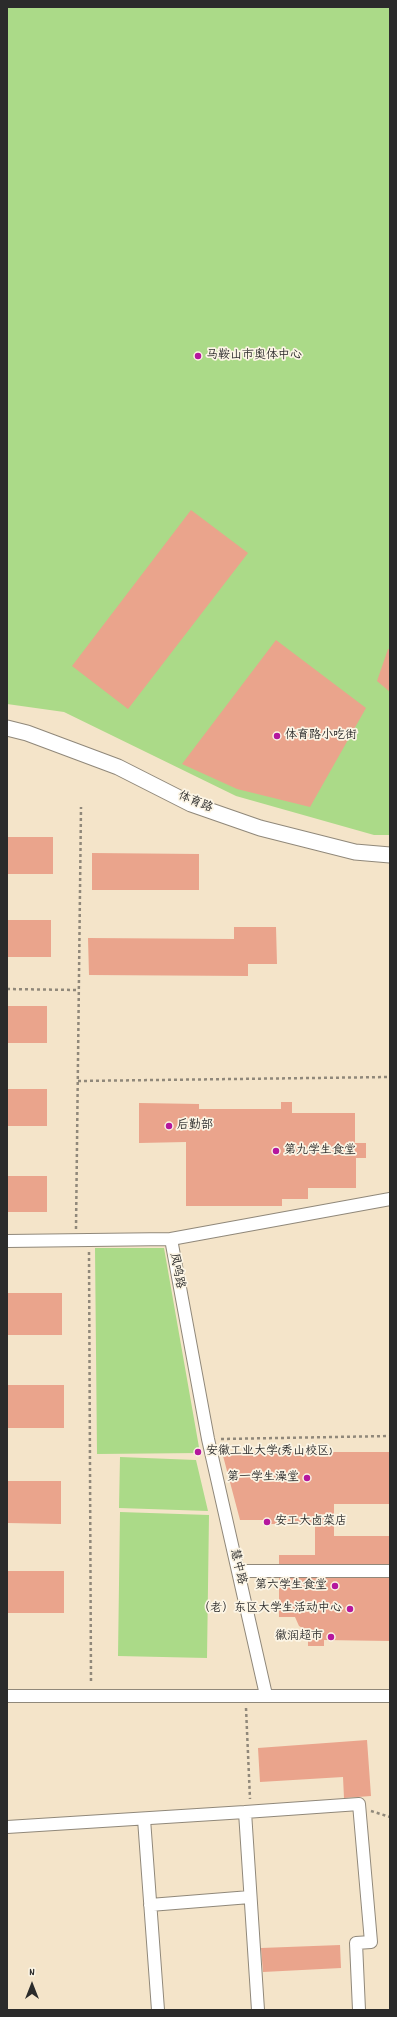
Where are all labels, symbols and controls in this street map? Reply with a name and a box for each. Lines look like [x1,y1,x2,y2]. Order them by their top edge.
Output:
place label: 马鞍山市奥体中心 [206,349,302,363]
marker: 马鞍山市奥体中心 [193,351,203,361]
place label: 体育路小吃街 [285,729,357,743]
marker: 体育路小吃街 [272,731,282,741]
street label: 体育路 [176,789,214,817]
place label: 后勤部 [177,1119,213,1133]
marker: 后勤部 [164,1121,174,1131]
place label: 第九学生食堂 [284,1144,356,1158]
marker: 第九学生食堂 [271,1146,281,1156]
street label: 凤鸣路 [165,1252,187,1290]
place label: 安徽工业大学(秀山校区) [206,1445,332,1459]
marker: 安徽工业大学(秀山校区) [193,1447,203,1457]
place label: 第一学生澡堂 [227,1471,299,1485]
marker: 第一学生澡堂 [302,1473,312,1483]
place label: 安工大卤菜店 [275,1515,347,1529]
marker: 安工大卤菜店 [262,1517,272,1527]
street label: 慧中路 [226,1548,248,1586]
place label: 第六学生食堂 [255,1579,327,1593]
marker: 第六学生食堂 [330,1581,340,1591]
place label: （老）东区大学生活动中心 [198,1602,342,1616]
marker: （老）东区大学生活动中心 [345,1604,355,1614]
place label: 徽润超市 [275,1630,323,1644]
marker: 徽润超市 [326,1632,336,1642]
north arrow [12,1965,52,2005]
text: N [29,1965,35,1981]

